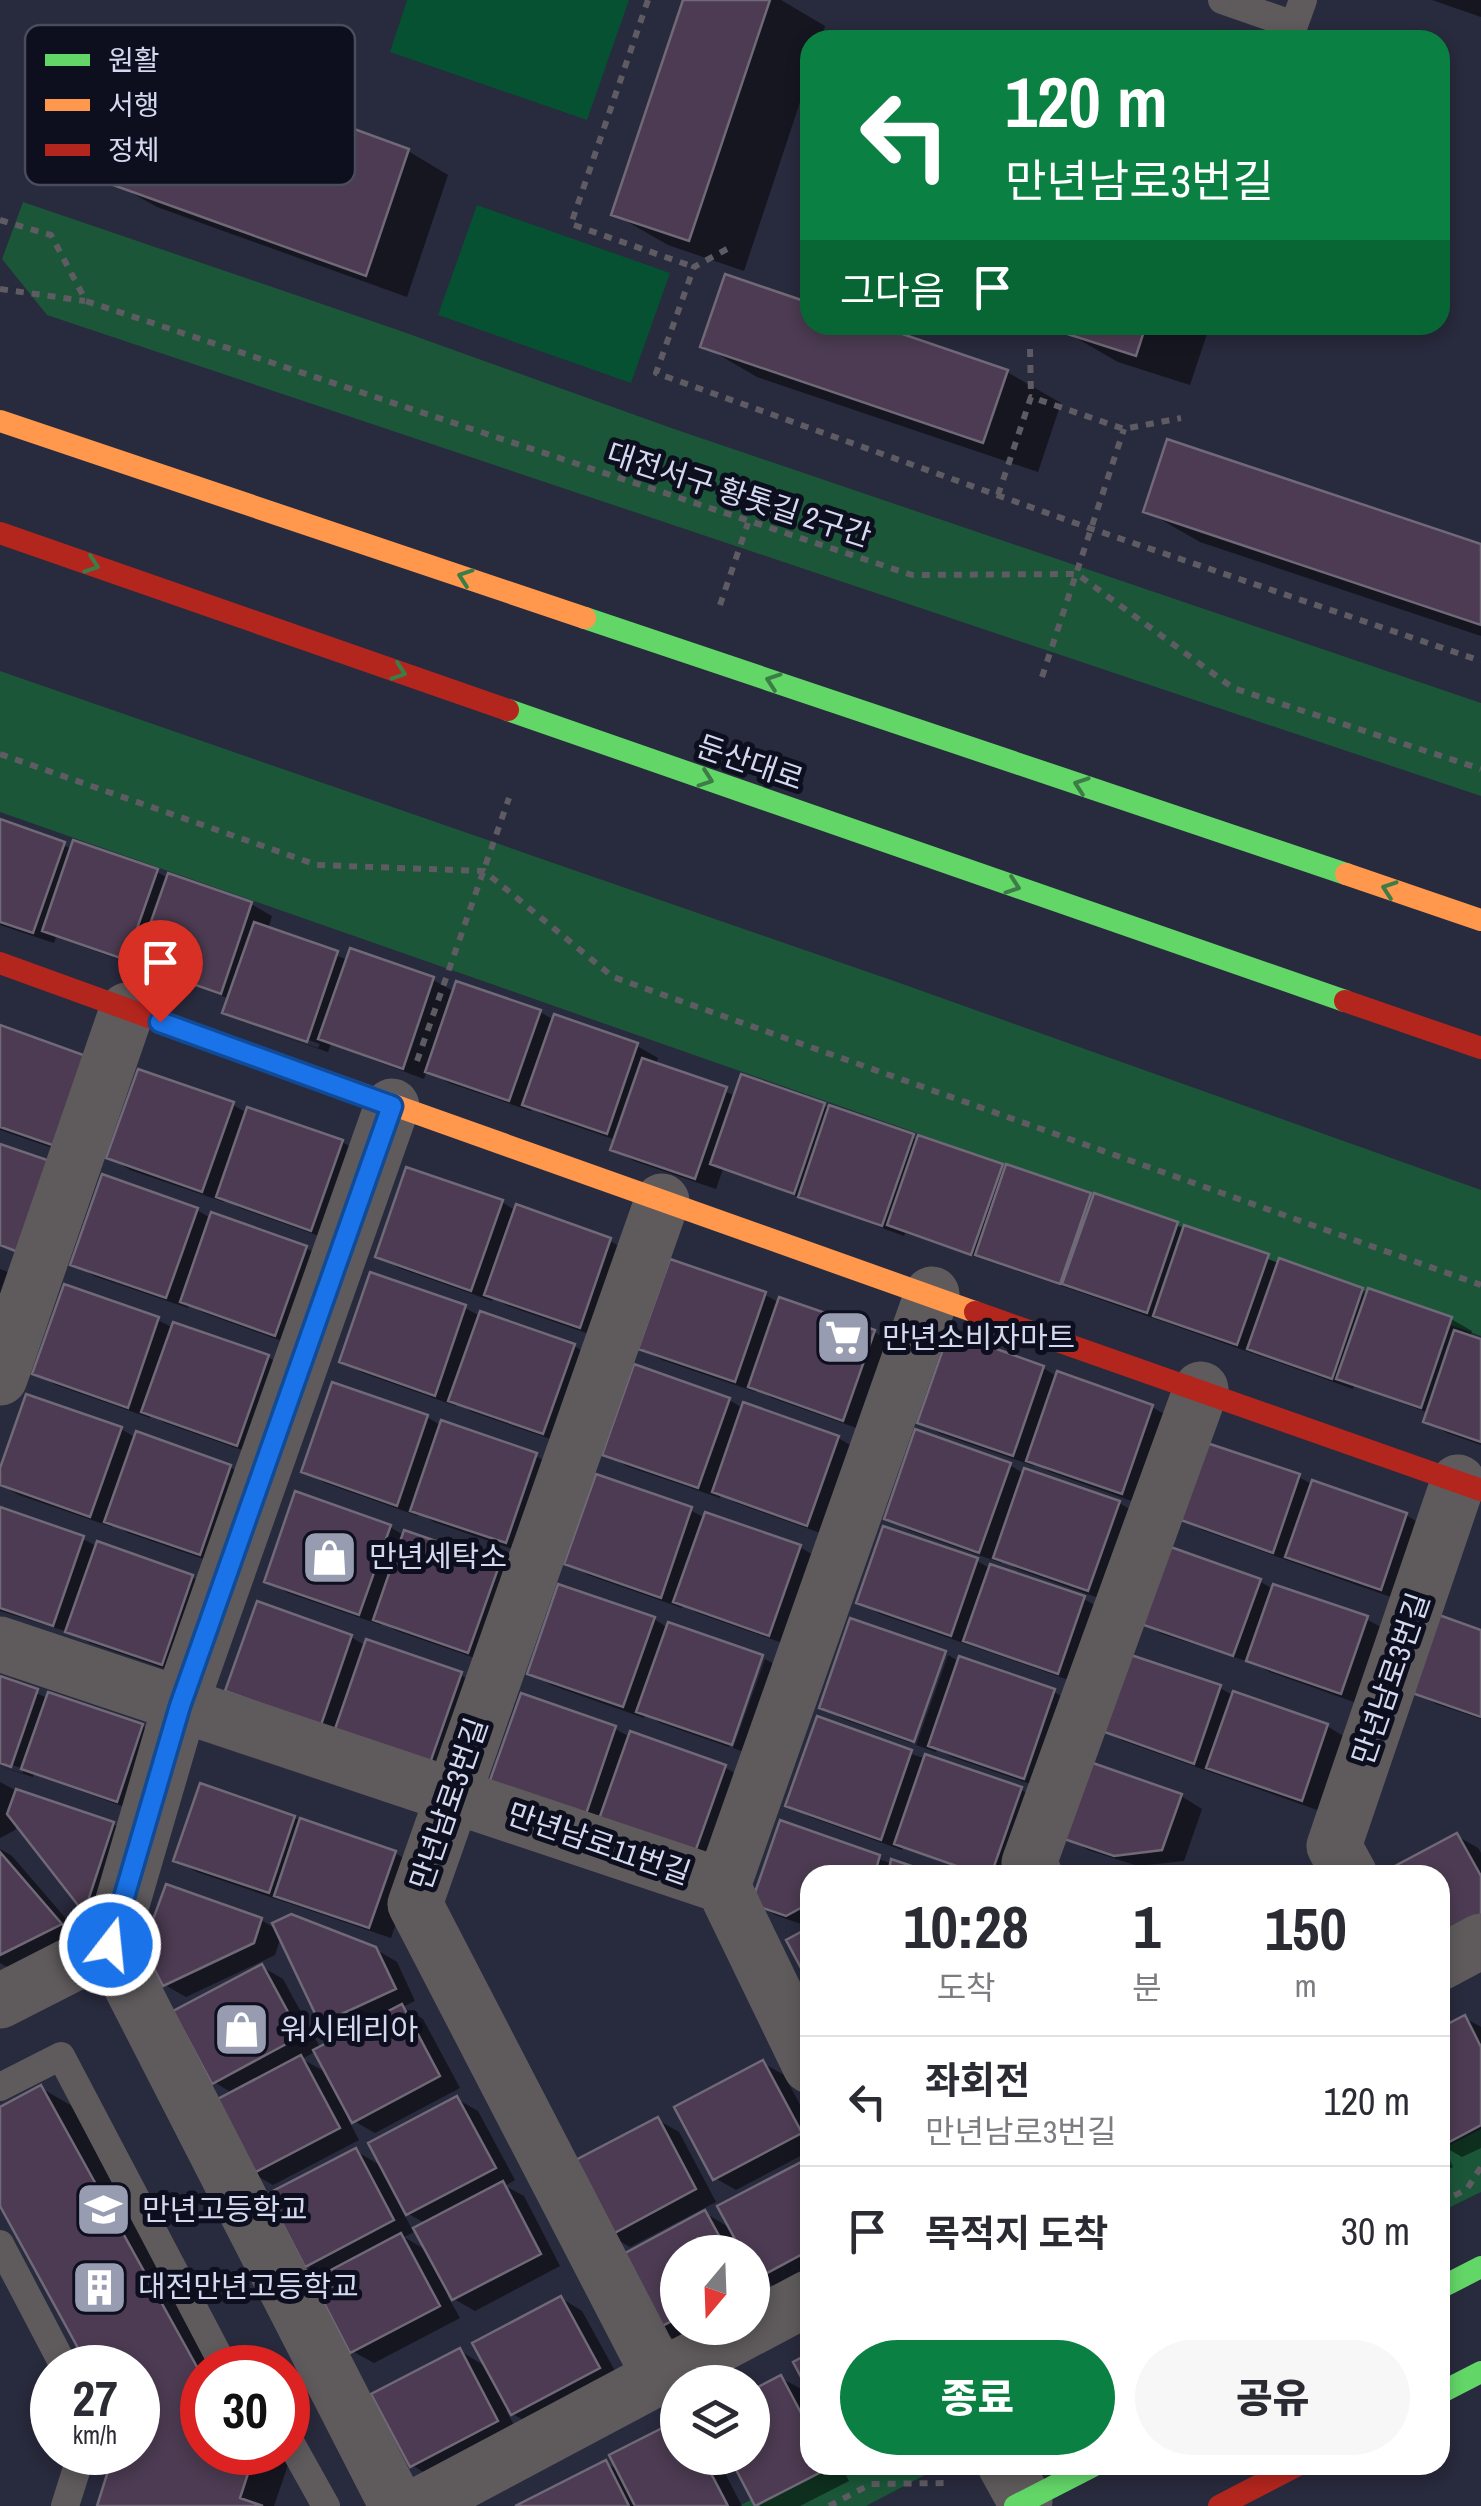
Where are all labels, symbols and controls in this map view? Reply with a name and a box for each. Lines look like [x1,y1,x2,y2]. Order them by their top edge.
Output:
legend [25,25,355,185]
text: 원활 [108,41,160,79]
text: 120 m [1005,55,1168,149]
icon: left [840,70,970,200]
text: 서행 [108,86,160,124]
text: 정체 [108,131,160,169]
text: 만년남로3번길 [1005,150,1274,211]
icon: arrive [965,260,1020,315]
text: 그다음 [840,265,945,316]
street label: 대전서구 황톳길 2구간 [602,432,877,556]
one-way arrow [83,553,100,574]
one-way arrow [457,568,474,589]
one-way arrow [389,661,406,681]
one-way arrow [765,672,782,692]
street label: 둔산대로 [692,725,809,799]
one-way arrow [696,768,713,788]
one-way arrow [1073,776,1090,796]
one-way arrow [1003,874,1020,894]
one-way arrow [1381,880,1398,901]
pin [118,920,203,1023]
icon: arrive [133,935,188,990]
supermarket icon: 만년소비자마트 [813,1308,873,1368]
place label: 만년소비자마트 [882,1317,1075,1357]
shop icon: 만년세탁소 [300,1527,360,1587]
place label: 만년세탁소 [369,1536,507,1576]
street label: 만년남로3번길 [1342,1587,1438,1770]
street label: 만년남로3번길 [400,1712,496,1895]
street label: 만년남로11번길 [502,1793,696,1893]
text: 10:28 [903,1886,1029,1967]
text: 1 [1133,1886,1161,1967]
text: 150 [1265,1888,1347,1969]
position arrow [58,1893,162,1997]
text: m [1295,1964,1317,2007]
text: 도착 [937,1966,996,2009]
text: 분 [1132,1966,1162,2009]
shop icon: 워시테리아 [211,2000,271,2060]
place label: 워시테리아 [280,2009,418,2049]
text: 좌회전 [925,2055,1030,2106]
icon: left [840,2074,895,2129]
text: 120 m [1323,2076,1410,2127]
text: 만년남로3번길 [925,2110,1116,2153]
school or university icon: 만년고등학교 [73,2180,133,2240]
place label: 만년고등학교 [142,2189,308,2229]
icon: arrive [840,2204,895,2259]
text: 30 m [1341,2206,1410,2257]
text: 목적지 도착 [925,2208,1108,2259]
north arrow [660,2235,770,2345]
map controls [660,2235,770,2475]
building icon: 대전만년고등학교 [69,2257,129,2317]
place label: 대전만년고등학교 [138,2266,359,2306]
button: 종료 [840,2340,1115,2455]
button: 공유 [1135,2340,1410,2455]
speed limit sign: 30 [180,2345,310,2475]
text: 27 [72,2364,118,2432]
button: layers [660,2365,770,2475]
text: km/h [73,2418,117,2452]

